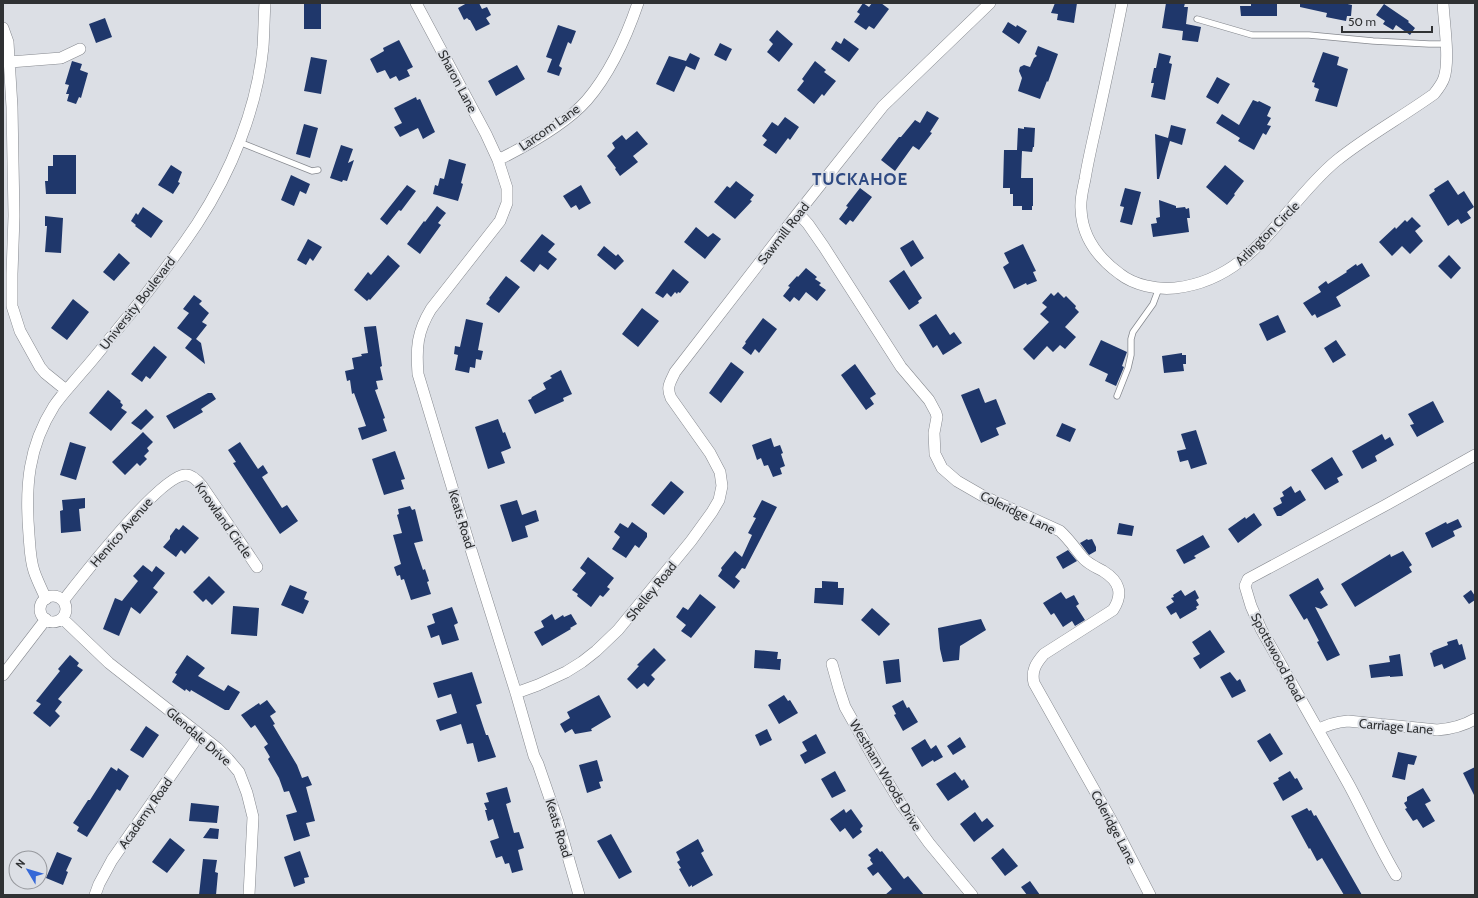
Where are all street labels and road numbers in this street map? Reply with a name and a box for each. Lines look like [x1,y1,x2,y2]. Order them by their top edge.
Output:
street label: Sharon Lane [435,47,481,115]
street label: Larcom Lane [515,100,583,154]
street label: Arlington Circle [1232,197,1303,268]
street label: Sawmill Road [754,199,812,267]
street label: University Boulevard [96,253,178,353]
street label: Knowland Circle [192,479,256,561]
street label: Coleridge Lane [978,487,1058,537]
street label: Keats Road [445,488,479,550]
street label: Henrico Avenue [86,494,156,570]
street label: Shelley Road [622,558,680,624]
street label: Spottswood Road [1248,610,1308,704]
street label: Glendale Drive [163,703,235,769]
street label: Carriage Lane [1358,715,1434,737]
street label: Westham Woods Drive [847,717,926,834]
street label: Academy Road [115,774,175,852]
street label: Coleridge Lane [1088,787,1140,867]
street label: Keats Road [542,797,576,859]

